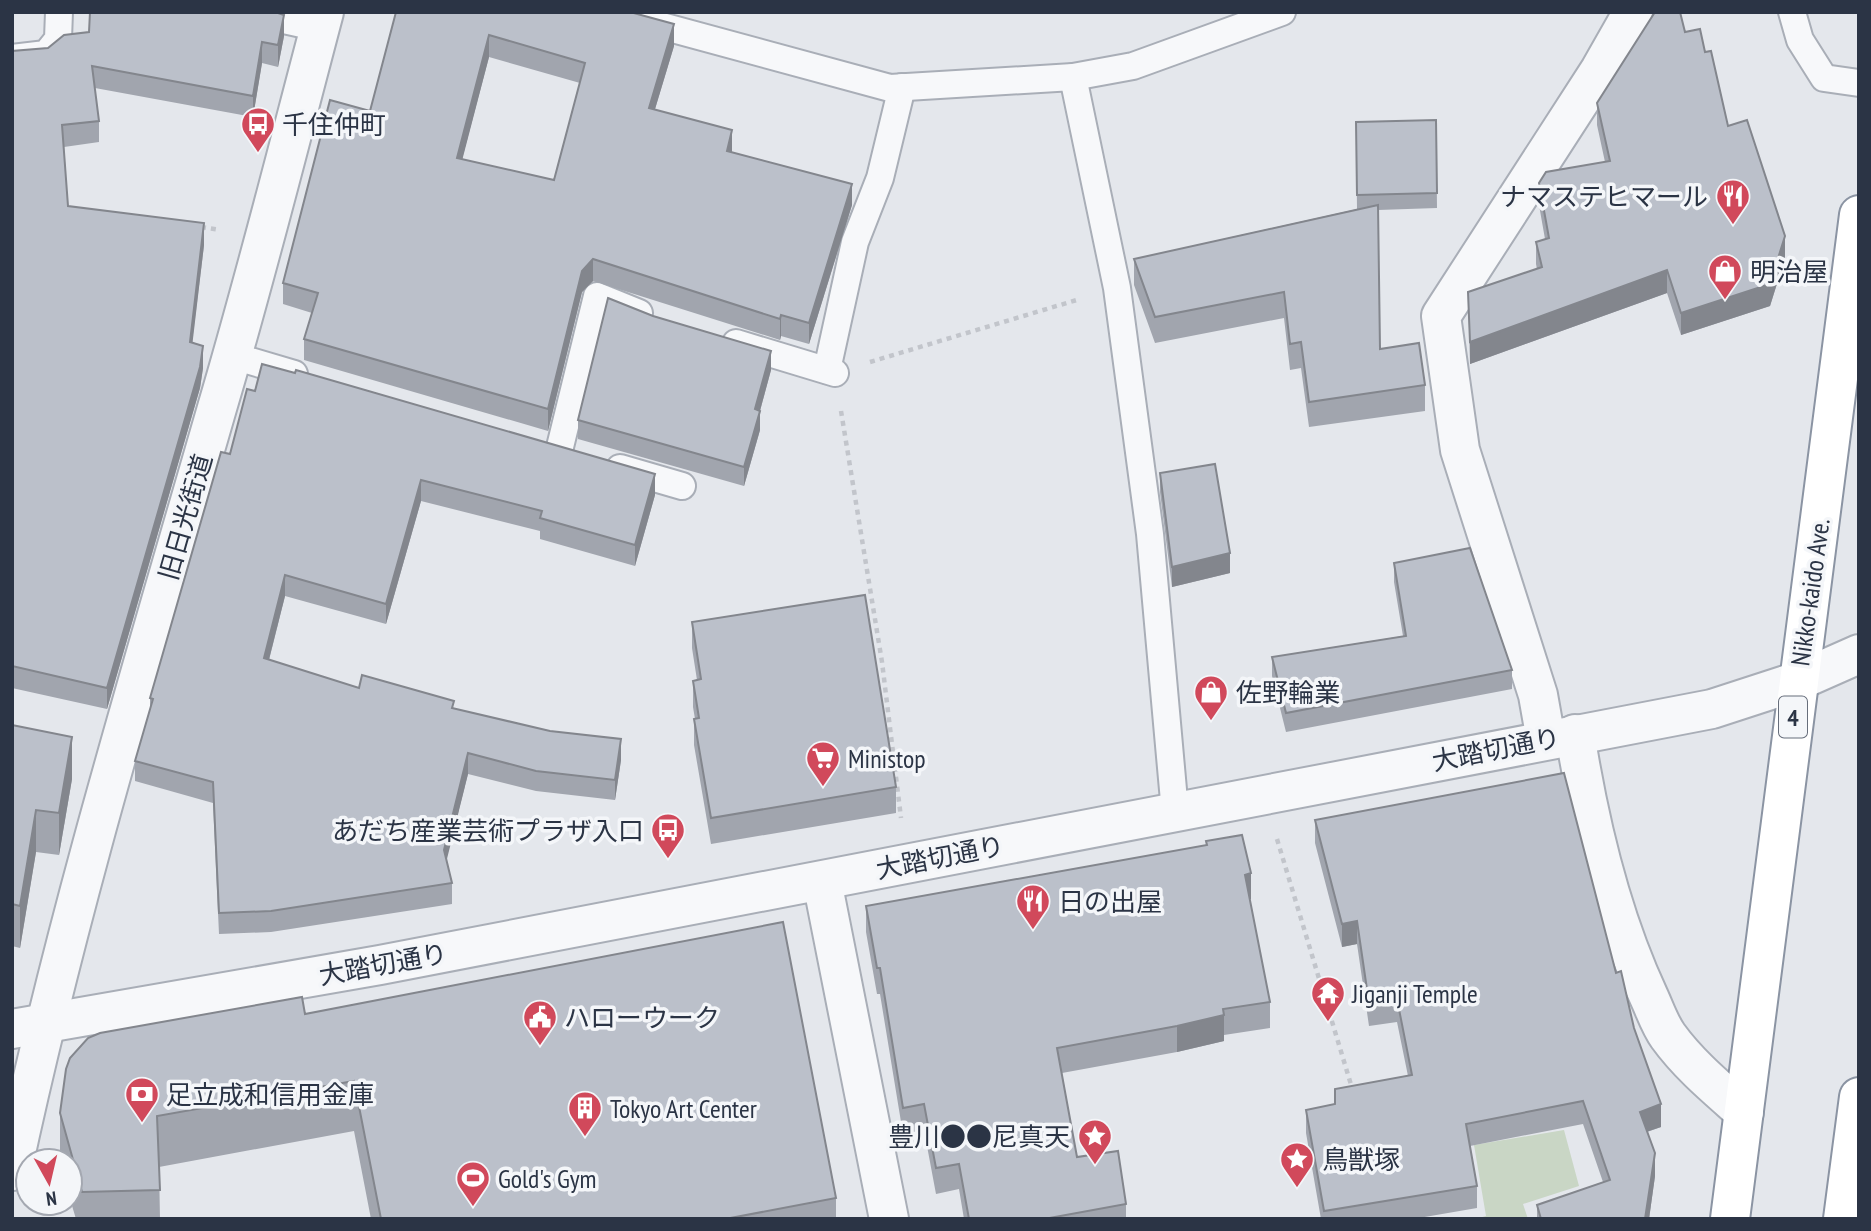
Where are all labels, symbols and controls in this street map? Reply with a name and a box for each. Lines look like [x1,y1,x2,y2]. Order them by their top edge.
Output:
bus stop icon: 千住仲町 [239,105,277,154]
place label: 千住仲町 [282,108,386,141]
restaurant icon: ナマステヒマール [1714,177,1752,226]
place label: ナマステヒマール [1500,180,1708,213]
shop icon: 明治屋 [1706,252,1744,301]
place label: 明治屋 [1750,255,1828,288]
street label: 旧日光街道 [151,450,219,584]
street label: Nikko-kaido Ave. [1783,516,1837,668]
shop icon: 佐野輪業 [1192,673,1230,722]
place label: 佐野輪業 [1236,676,1340,709]
road number: 4 [1779,696,1807,738]
street label: 大踏切通り [1429,720,1563,778]
supermarket icon: Ministop [804,739,842,788]
place label: Ministop [848,742,926,775]
bus stop icon: あだち産業芸術プラザ入口 [649,811,687,860]
place label: あだち産業芸術プラザ入口 [332,814,644,847]
street label: 大踏切通り [873,828,1007,886]
restaurant icon: 日の出屋 [1014,882,1052,931]
place label: 日の出屋 [1058,885,1162,918]
street label: 大踏切通り [316,936,450,992]
temple icon: Jiganji Temple [1309,974,1347,1023]
place label: Jiganji Temple [1351,977,1478,1010]
public building icon: ハローウーク [521,998,559,1047]
place label: ハローウーク [564,1001,720,1034]
bank icon: 足立成和信用金庫 [123,1075,161,1124]
place label: 足立成和信用金庫 [166,1078,374,1111]
building icon: Tokyo Art Center [566,1089,604,1138]
place label: Tokyo Art Center [610,1092,757,1125]
place icon: 豊川●●尼真天 [1076,1117,1114,1166]
place label: 豊川●●尼真天 [888,1120,1070,1153]
place icon: 鳥獣塚 [1278,1140,1316,1189]
place label: 鳥獣塚 [1322,1143,1400,1176]
north arrow [14,1147,84,1217]
sports icon: Gold's Gym [454,1159,492,1208]
place label: Gold's Gym [498,1162,597,1195]
text: N [45,1186,58,1211]

